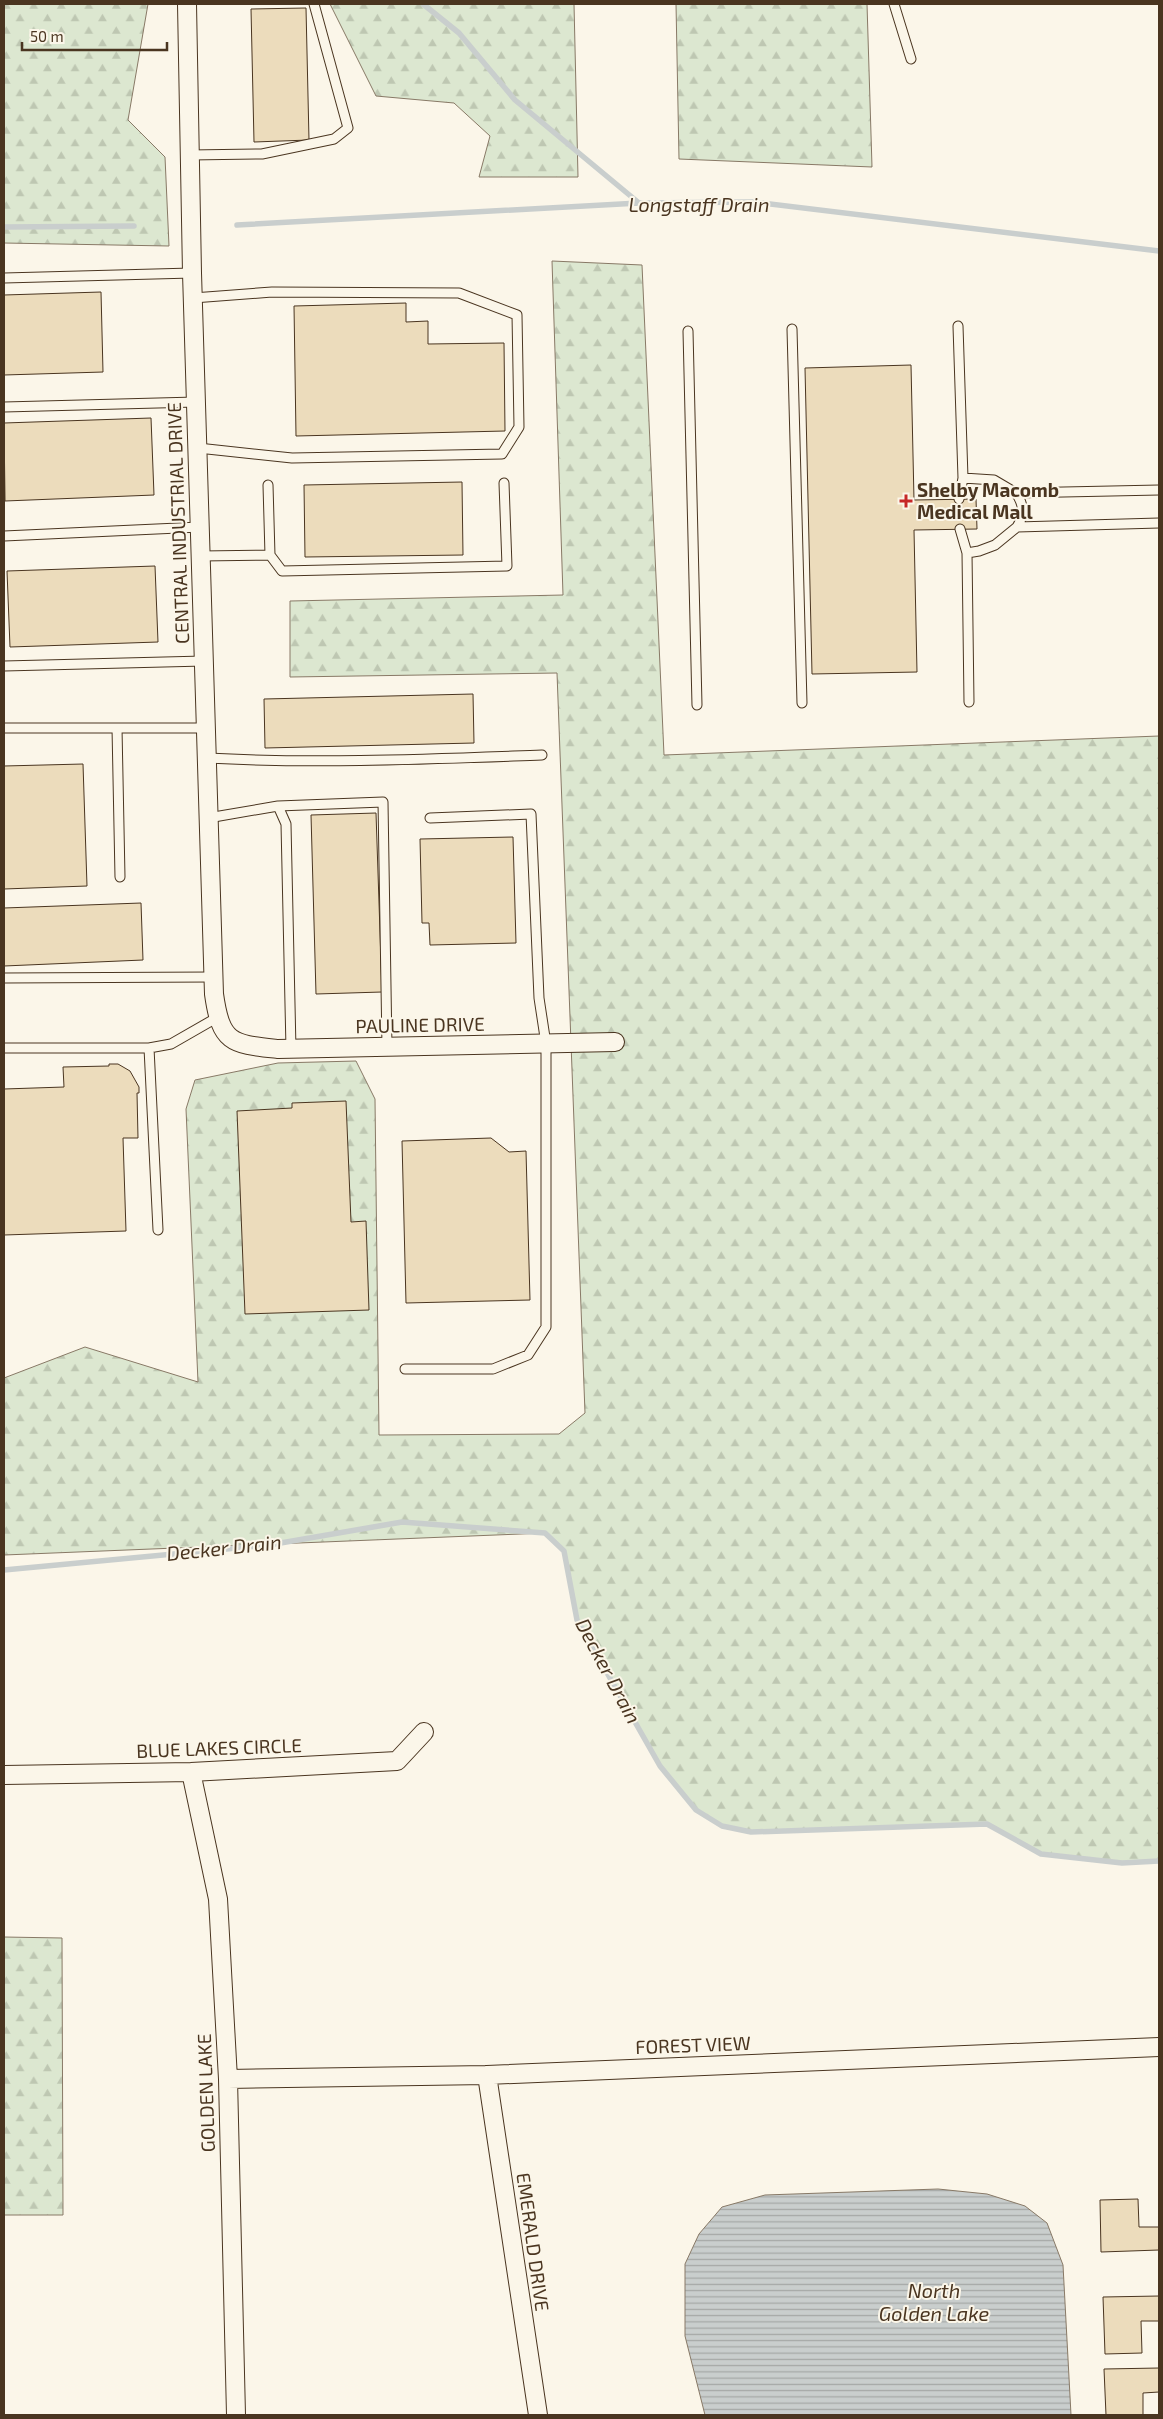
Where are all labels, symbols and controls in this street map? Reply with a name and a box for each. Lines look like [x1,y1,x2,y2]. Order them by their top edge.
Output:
scale bar [22,20,168,52]
text: 50 m [30,27,64,45]
water label: Longstaff Drain [628,192,770,216]
street label: CENTRAL INDUSTRIAL DRIVE [162,402,193,644]
place label: Shelby Macomb Medical Mall [917,478,1059,523]
marker: Shelby Macomb Medical Mall [899,494,913,508]
street label: PAULINE DRIVE [355,1012,485,1037]
water label: Decker Drain [165,1529,283,1565]
water label: Decker Drain [571,1614,647,1727]
street label: BLUE LAKES CIRCLE [136,1733,302,1762]
street label: FOREST VIEW [635,2031,751,2058]
street label: GOLDEN LAKE [192,2033,219,2153]
street label: EMERALD DRIVE [512,2171,555,2313]
water label: North Golden Lake [879,2278,989,2325]

